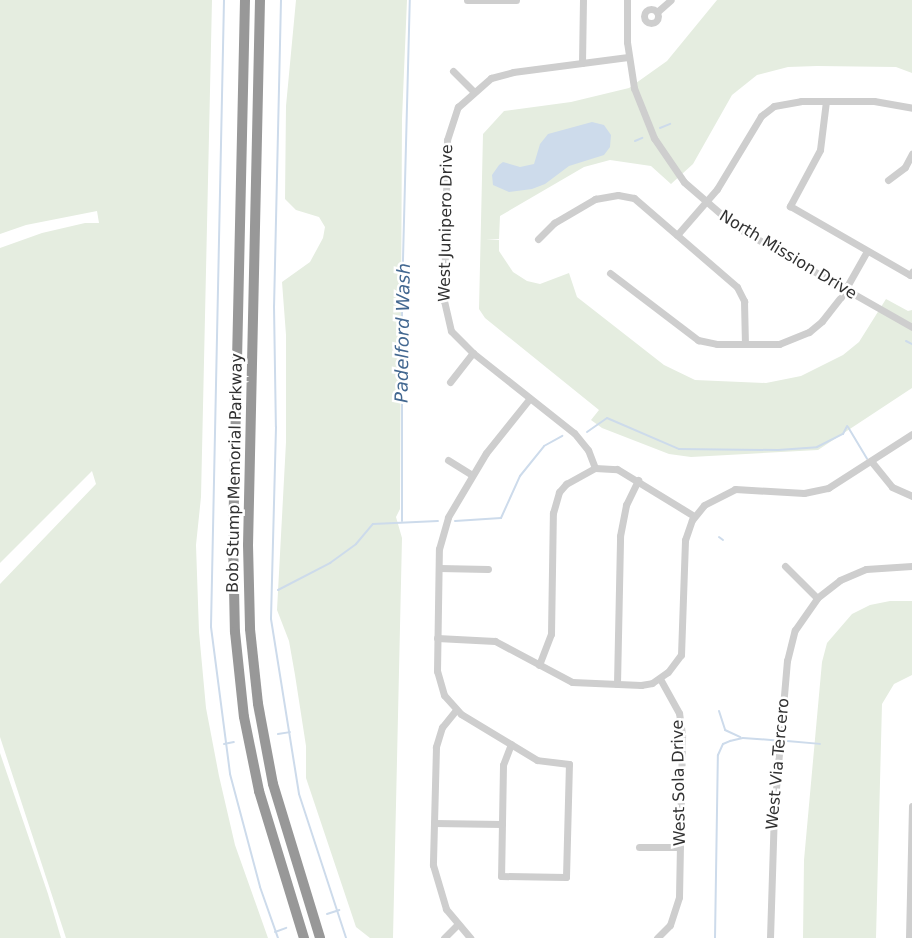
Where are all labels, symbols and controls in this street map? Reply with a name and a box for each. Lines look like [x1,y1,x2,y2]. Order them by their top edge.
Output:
street label: West Junipero Drive [435,144,457,302]
street label: North Mission Drive [716,206,860,304]
water label: Padelford Wash [391,263,415,403]
street label: Bob Stump Memorial Parkway [223,353,247,593]
street label: West Via Tercero [763,697,793,831]
street label: West Sola Drive [668,720,690,846]

